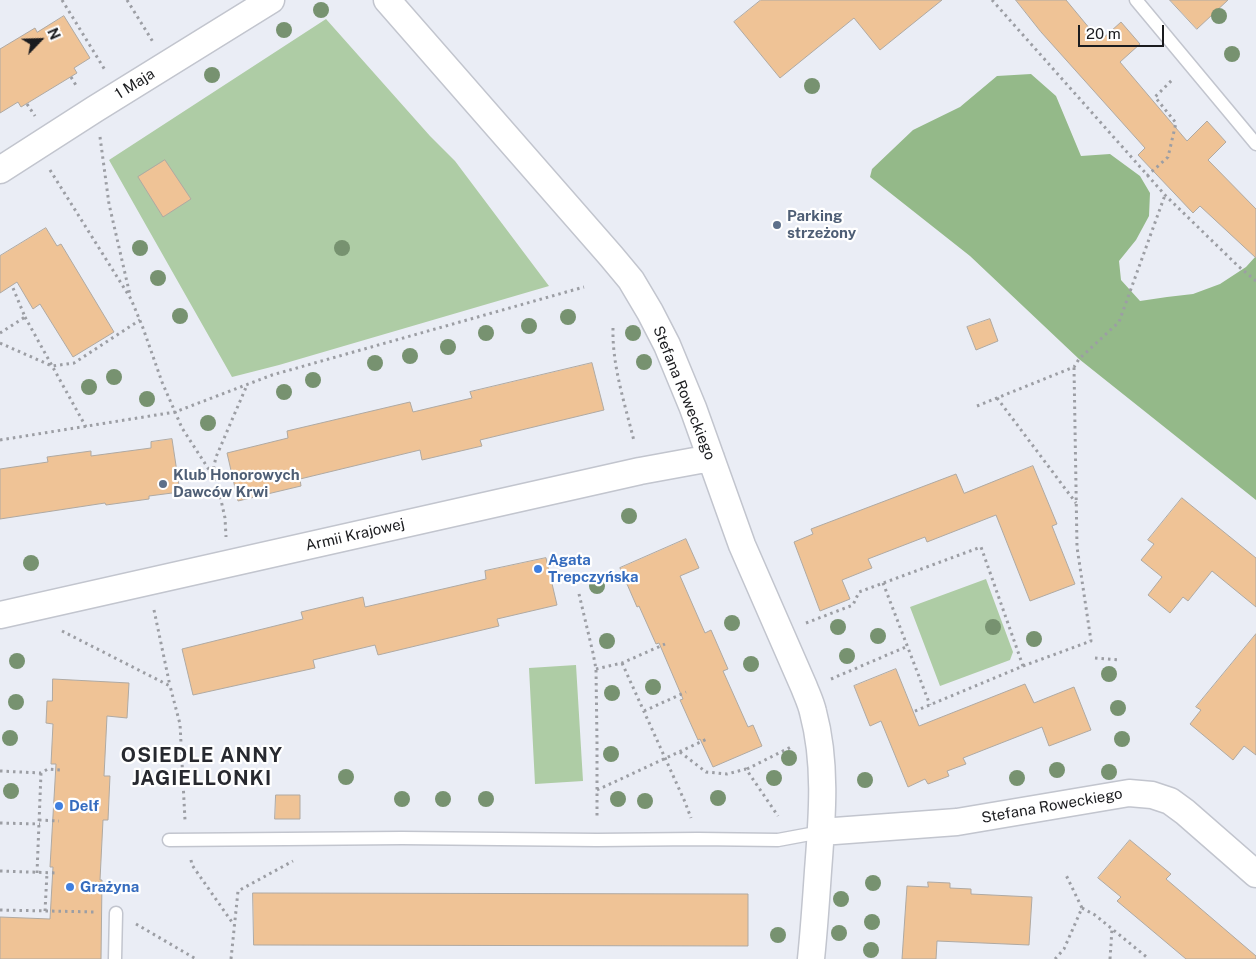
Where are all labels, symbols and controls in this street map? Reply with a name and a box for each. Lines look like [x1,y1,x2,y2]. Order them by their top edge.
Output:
north arrow [15,15,65,65]
scale bar [1081,15,1167,47]
text: 20 m [1086,25,1121,42]
text: N [44,26,63,42]
street label: 1 Maja [112,65,158,103]
place label: Parking strzeżony [787,207,856,242]
marker: Parking strzeżony [771,219,783,231]
street label: Stefana Roweckiego [649,323,719,463]
place label: Klub Honorowych Dawców Krwi [173,466,300,501]
marker: Klub Honorowych Dawców Krwi [157,478,169,490]
street label: Armii Krajowej [304,515,406,555]
place label: Agata Trepczyńska [548,551,639,586]
marker: Agata Trepczyńska [532,563,544,575]
district label: OSIEDLE ANNY JAGIELLONKI [119,744,285,791]
street label: Stefana Roweckiego [980,785,1124,827]
place label: Delf [69,797,99,815]
marker: Delf [53,800,65,812]
place label: Grażyna [80,878,139,896]
marker: Grażyna [64,881,76,893]

